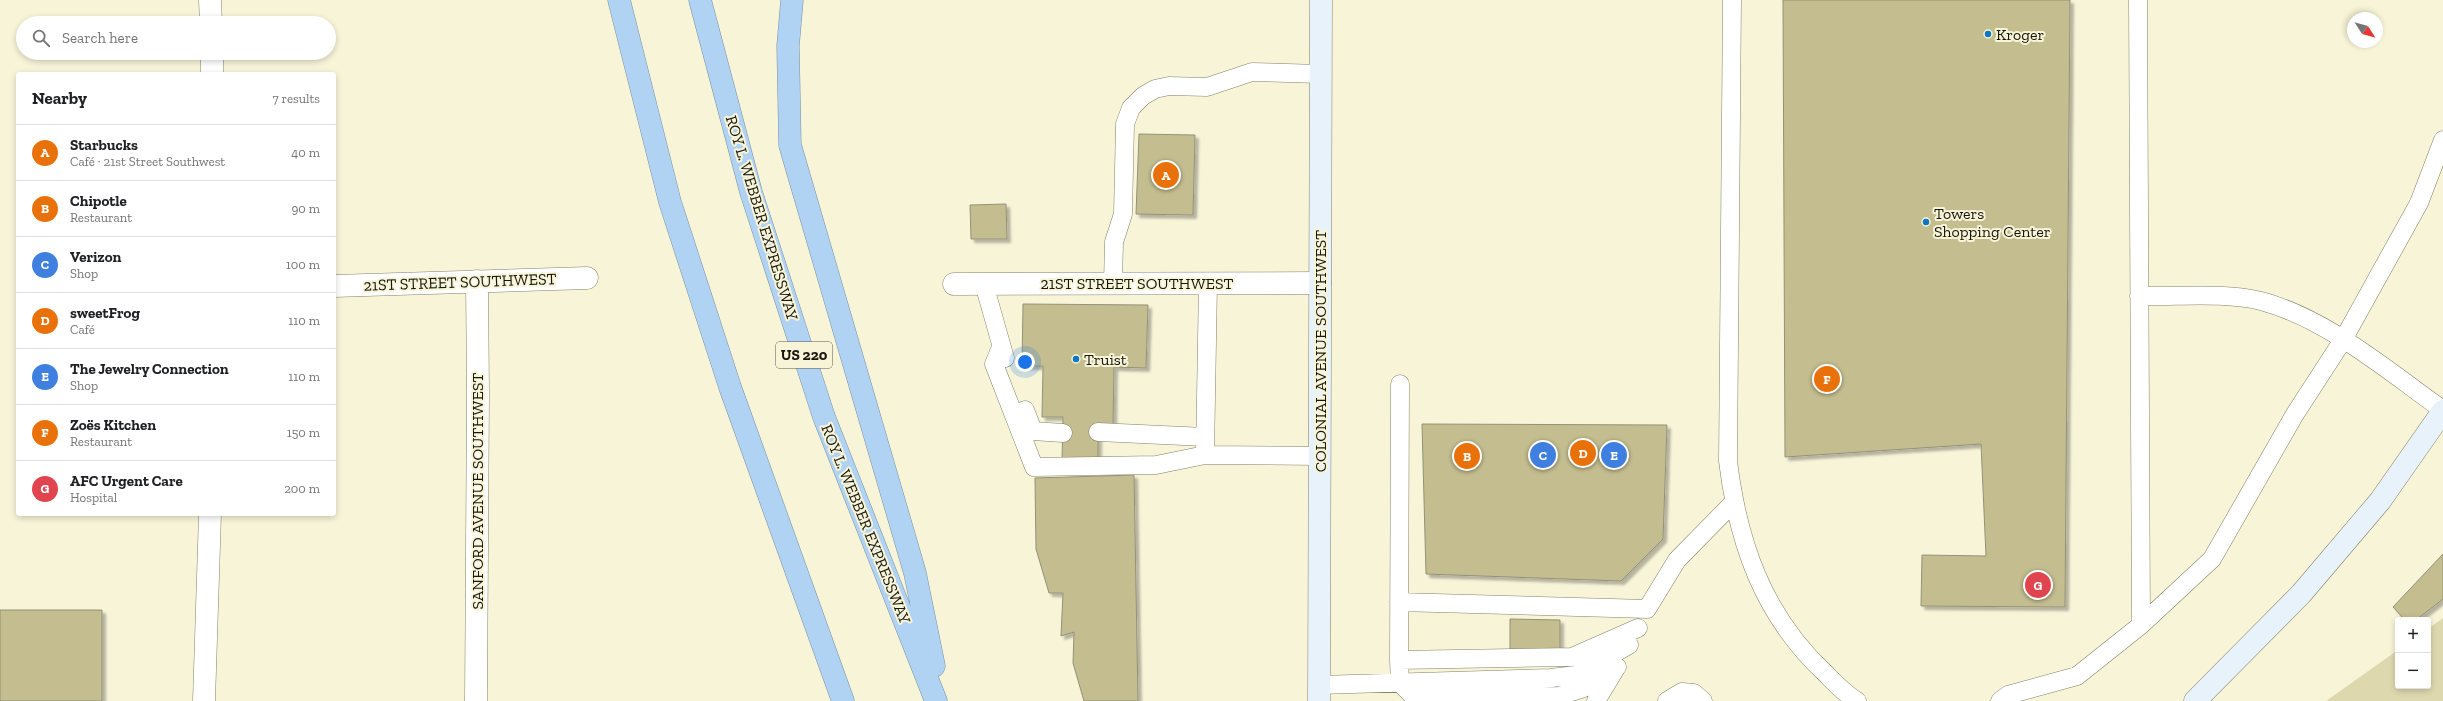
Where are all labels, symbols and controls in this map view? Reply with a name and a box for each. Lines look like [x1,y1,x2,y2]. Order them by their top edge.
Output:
north arrow [2347,12,2383,48]
search box [16,16,336,60]
place label: Kroger [1996,25,2044,44]
icon: search [30,27,52,49]
text: Search here [62,29,138,47]
marker: Kroger [1983,29,1993,39]
text: Nearby [32,88,87,108]
text: 7 results [272,91,320,106]
street label: ROY L. WEBBER EXPRESSWAY [722,113,802,323]
text: Starbucks [70,136,138,154]
text: A [41,145,49,160]
text: 40 m [291,145,320,160]
text: Café · 21st Street Southwest [70,154,225,169]
pin: A [1153,160,1179,190]
text: Chipotle [70,192,127,210]
text: B [41,201,49,216]
text: 90 m [291,201,320,216]
place label: Towers Shopping Center [1934,204,2051,241]
text: Restaurant [70,210,132,225]
marker: Towers Shopping Center [1921,217,1931,227]
street label: COLONIAL AVENUE SOUTHWEST [1311,230,1330,472]
text: Verizon [70,248,121,266]
text: C [41,257,49,272]
text: 100 m [286,257,320,272]
text: Shop [70,266,98,281]
street label: 21ST STREET SOUTHWEST [363,269,557,295]
street label: 21ST STREET SOUTHWEST [1041,274,1234,293]
text: sweetFrog [70,304,140,322]
text: D [40,313,50,328]
text: 110 m [288,313,320,328]
text: Café [70,322,95,337]
road number: US 220 [776,342,832,368]
place label: Truist [1084,350,1127,369]
your location [1015,352,1035,372]
marker: Truist [1071,354,1081,364]
text: The Jewelry Connection [70,360,229,378]
pin: F [1814,364,1840,394]
text: E [41,369,49,384]
text: 110 m [288,369,320,384]
street label: SANFORD AVENUE SOUTHWEST [468,373,487,609]
text: Shop [70,378,98,393]
text: Zoës Kitchen [70,416,156,434]
street label: ROY L. WEBBER EXPRESSWAY [817,421,915,627]
text: F [41,425,49,440]
text: 150 m [287,425,320,440]
text: Restaurant [70,434,132,449]
pin: D [1570,438,1596,468]
pin: C [1530,440,1556,470]
pin: E [1601,440,1627,470]
pin: B [1454,441,1480,471]
text: AFC Urgent Care [70,472,183,490]
text: G [41,481,49,496]
text: 200 m [284,481,320,496]
text: Hospital [70,490,117,505]
pin: G [2025,570,2051,600]
map controls [2395,617,2431,689]
button: + [2395,617,2431,653]
button: − [2395,653,2431,689]

